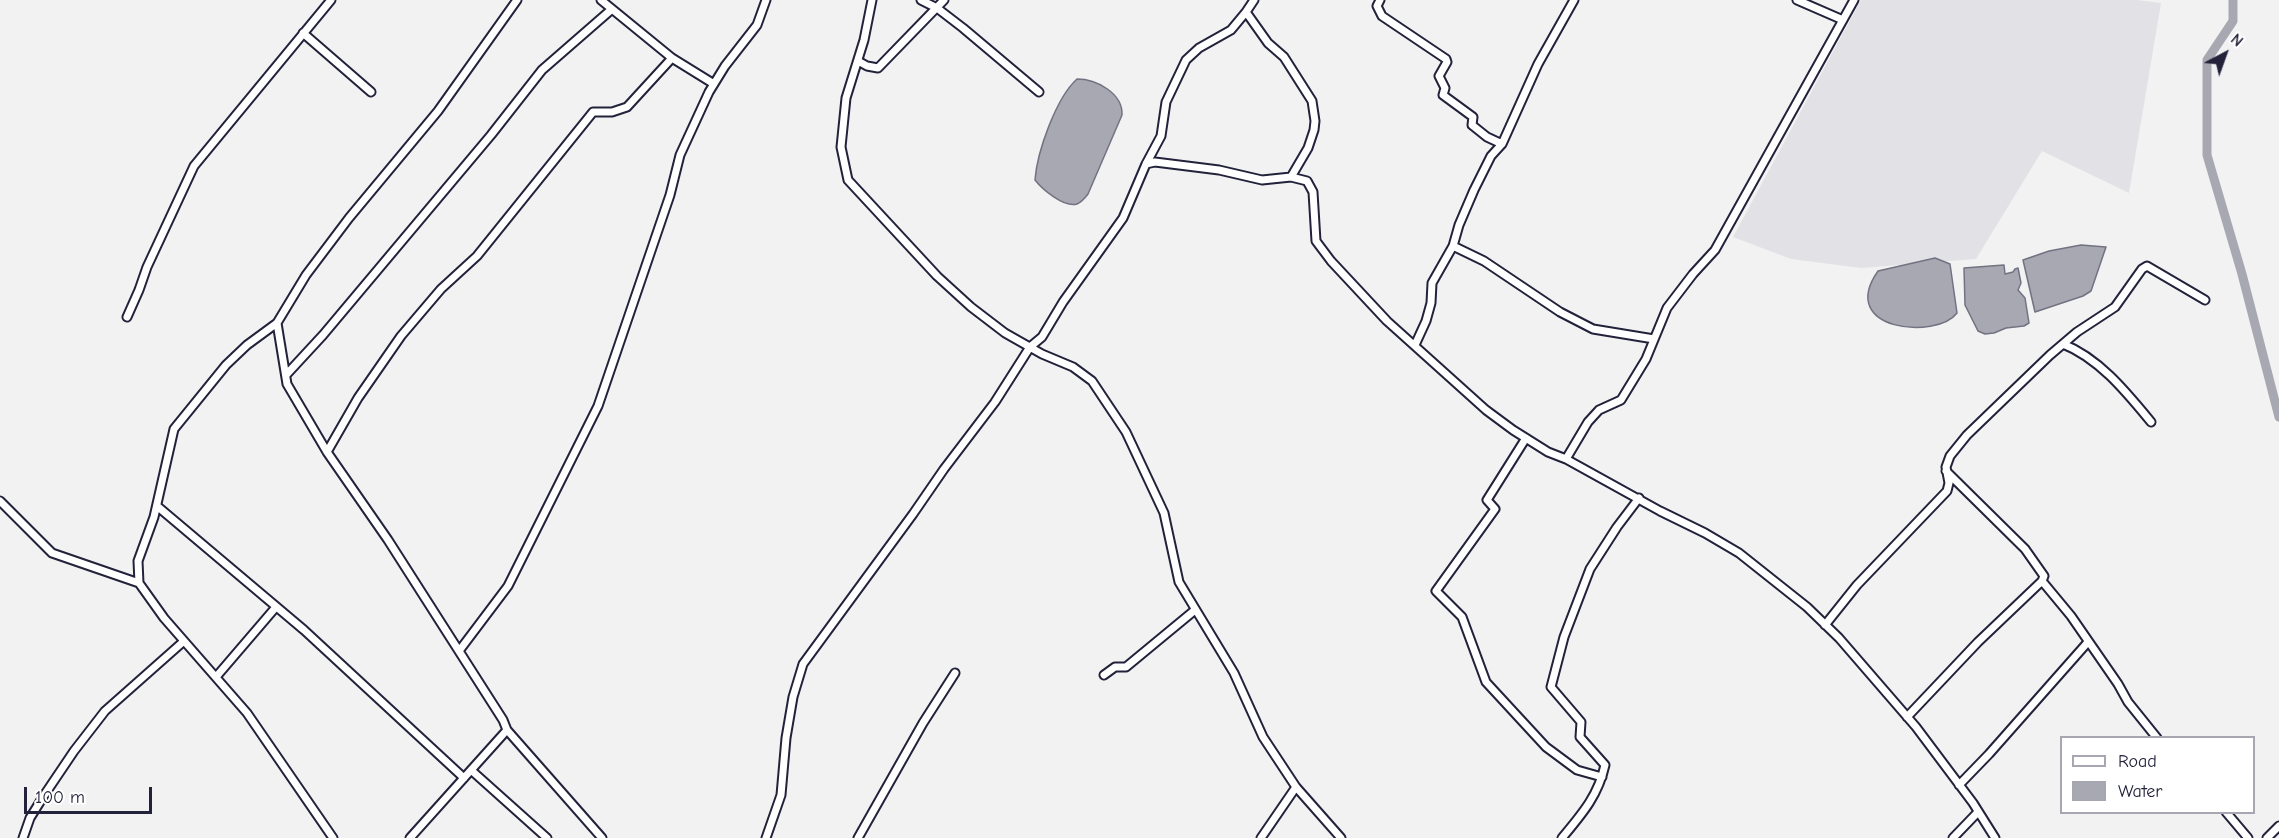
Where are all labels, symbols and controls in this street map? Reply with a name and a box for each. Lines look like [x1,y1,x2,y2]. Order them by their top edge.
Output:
north arrow [2195,24,2255,84]
text: N [2227,30,2247,51]
legend [2060,736,2255,814]
text: Road [2118,751,2157,772]
scale bar [27,775,154,813]
text: Water [2118,781,2162,802]
text: 100 m [35,787,85,808]

